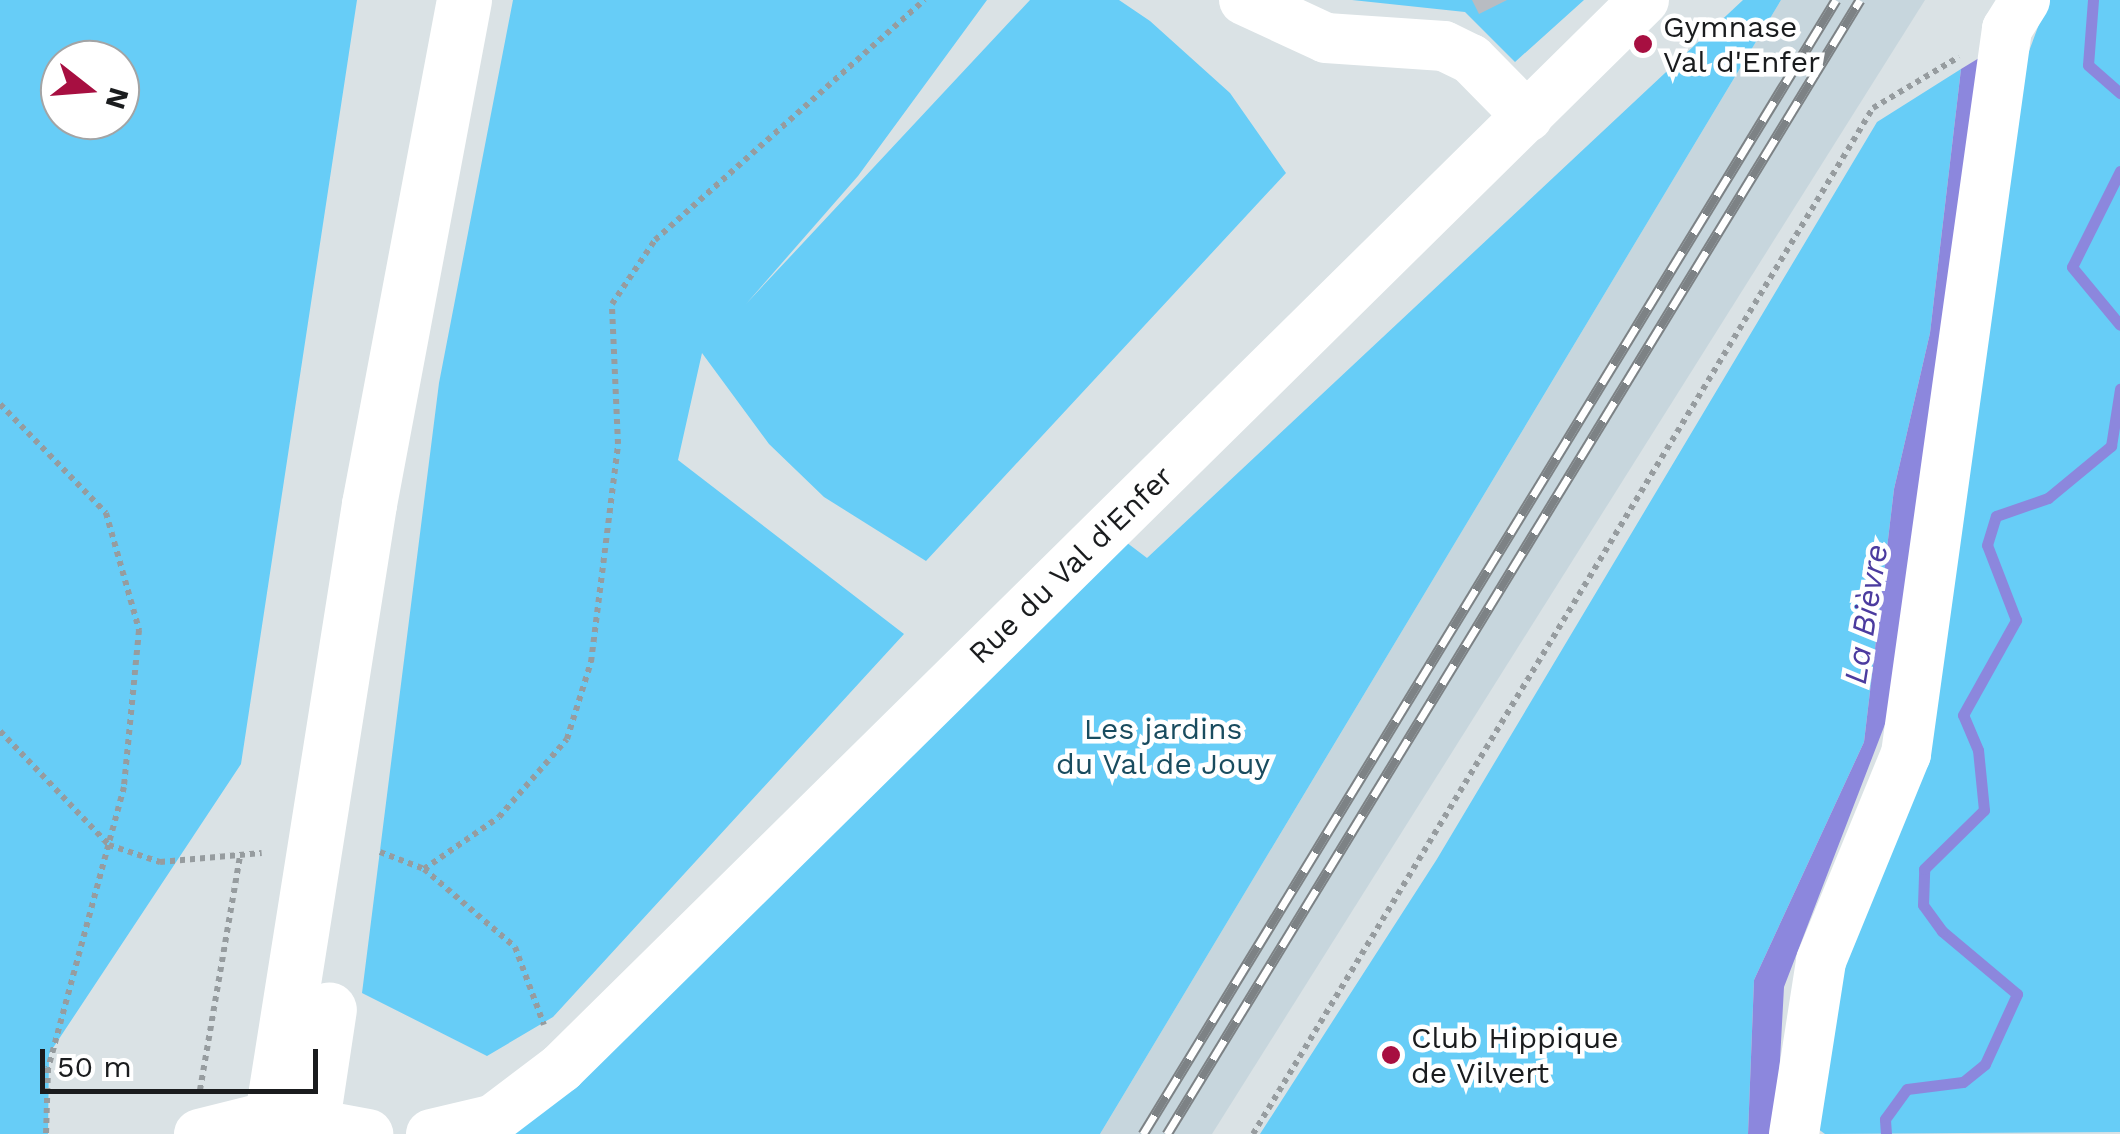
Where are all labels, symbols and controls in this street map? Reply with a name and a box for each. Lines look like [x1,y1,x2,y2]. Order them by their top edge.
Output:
place label: Gymnase Val d'Enfer [1663,9,1821,80]
marker: Gymnase Val d'Enfer [1632,33,1654,55]
north arrow [40,40,140,140]
text: N [98,84,136,113]
street label: Rue du Val d'Enfer [961,458,1181,672]
water label: La Bièvre [1836,541,1896,687]
park label: Les jardins du Val de Jouy [1055,711,1271,782]
place label: Club Hippique de Vilvert [1411,1020,1619,1090]
scale bar [45,1029,322,1091]
marker: Club Hippique de Vilvert [1380,1044,1402,1066]
text: 50 m [57,1049,132,1084]

